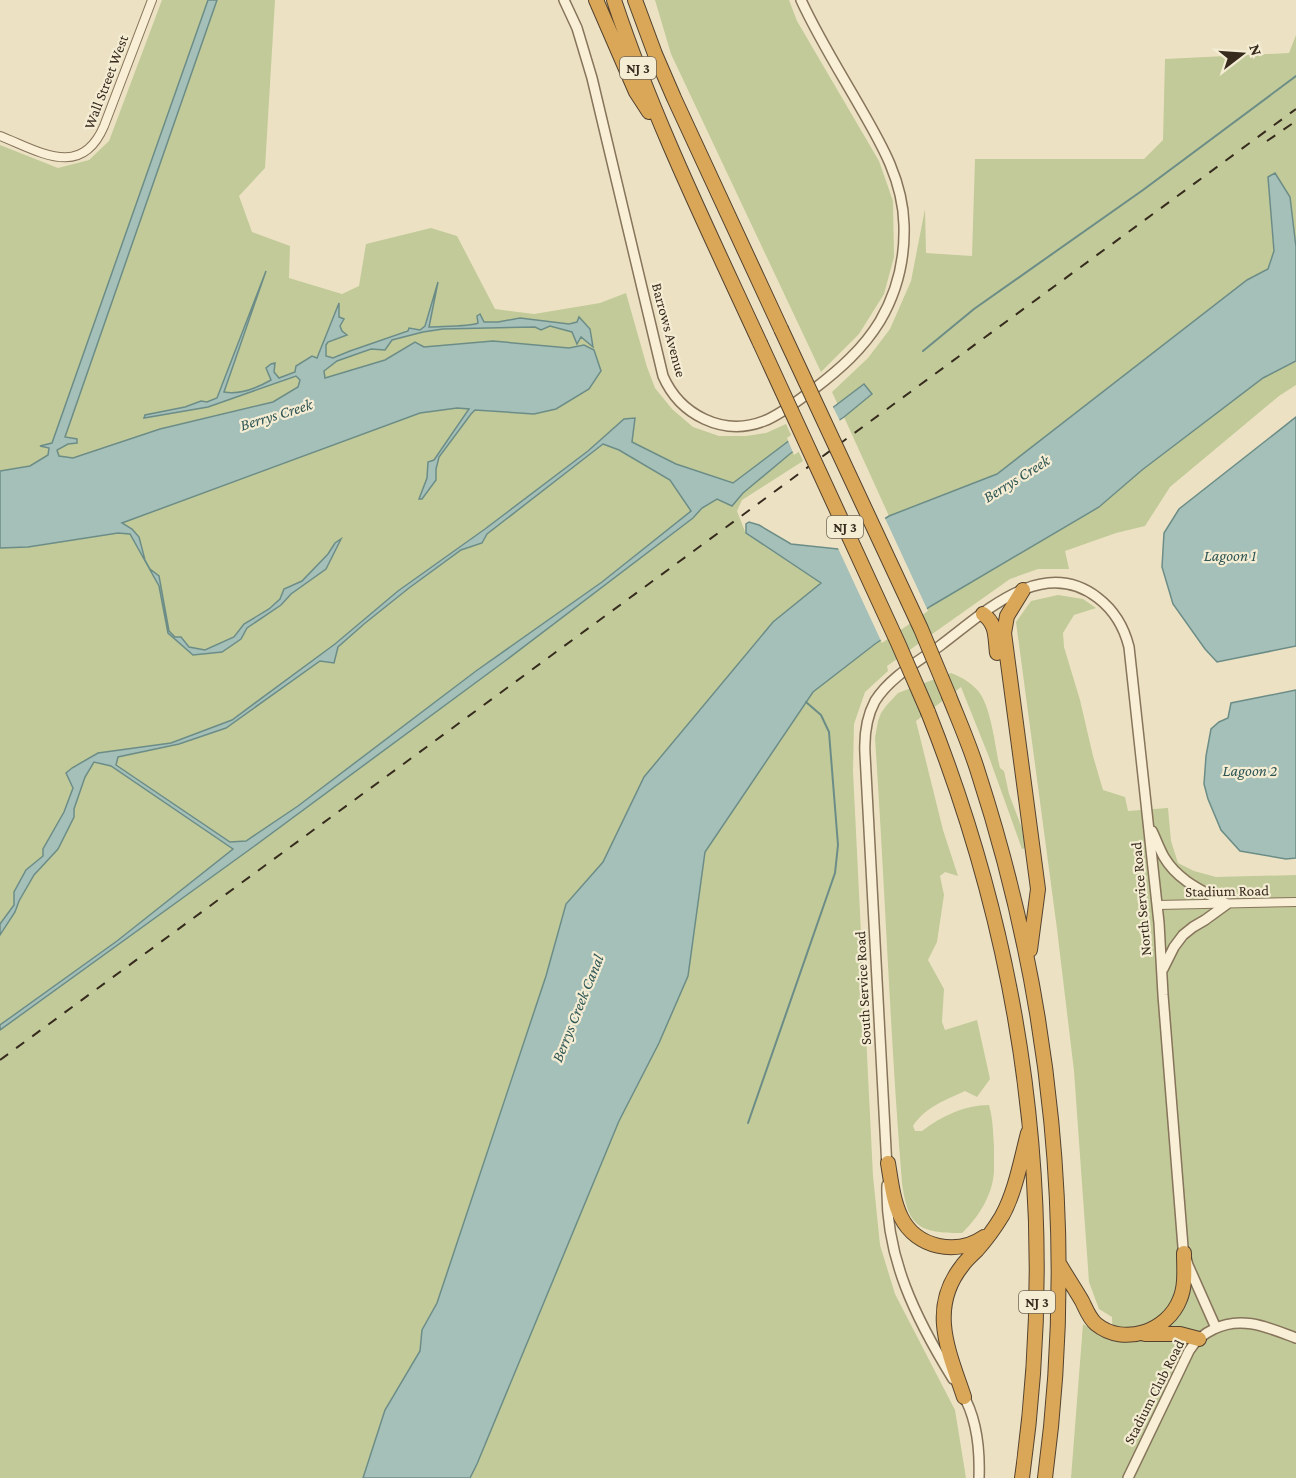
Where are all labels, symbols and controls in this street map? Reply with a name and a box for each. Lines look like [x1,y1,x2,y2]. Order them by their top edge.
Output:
north arrow [1212,24,1272,84]
street label: Wall Street West [81,32,132,131]
text: N [1246,42,1266,58]
road number: NJ 3 [620,57,656,79]
street label: Barrows Avenue [649,281,689,379]
water label: Berrys Creek [238,395,316,434]
water label: Berrys Creek [980,451,1054,506]
road number: NJ 3 [827,516,863,538]
water label: Lagoon 1 [1204,547,1256,565]
water label: Lagoon 2 [1223,762,1277,780]
street label: North Service Road [1128,841,1154,957]
street label: Stadium Road [1185,882,1269,900]
street label: South Service Road [852,931,874,1045]
water label: Berrys Creek Canal [548,951,608,1065]
road number: NJ 3 [1019,1291,1055,1313]
street label: Stadium Club Road [1121,1337,1187,1447]

